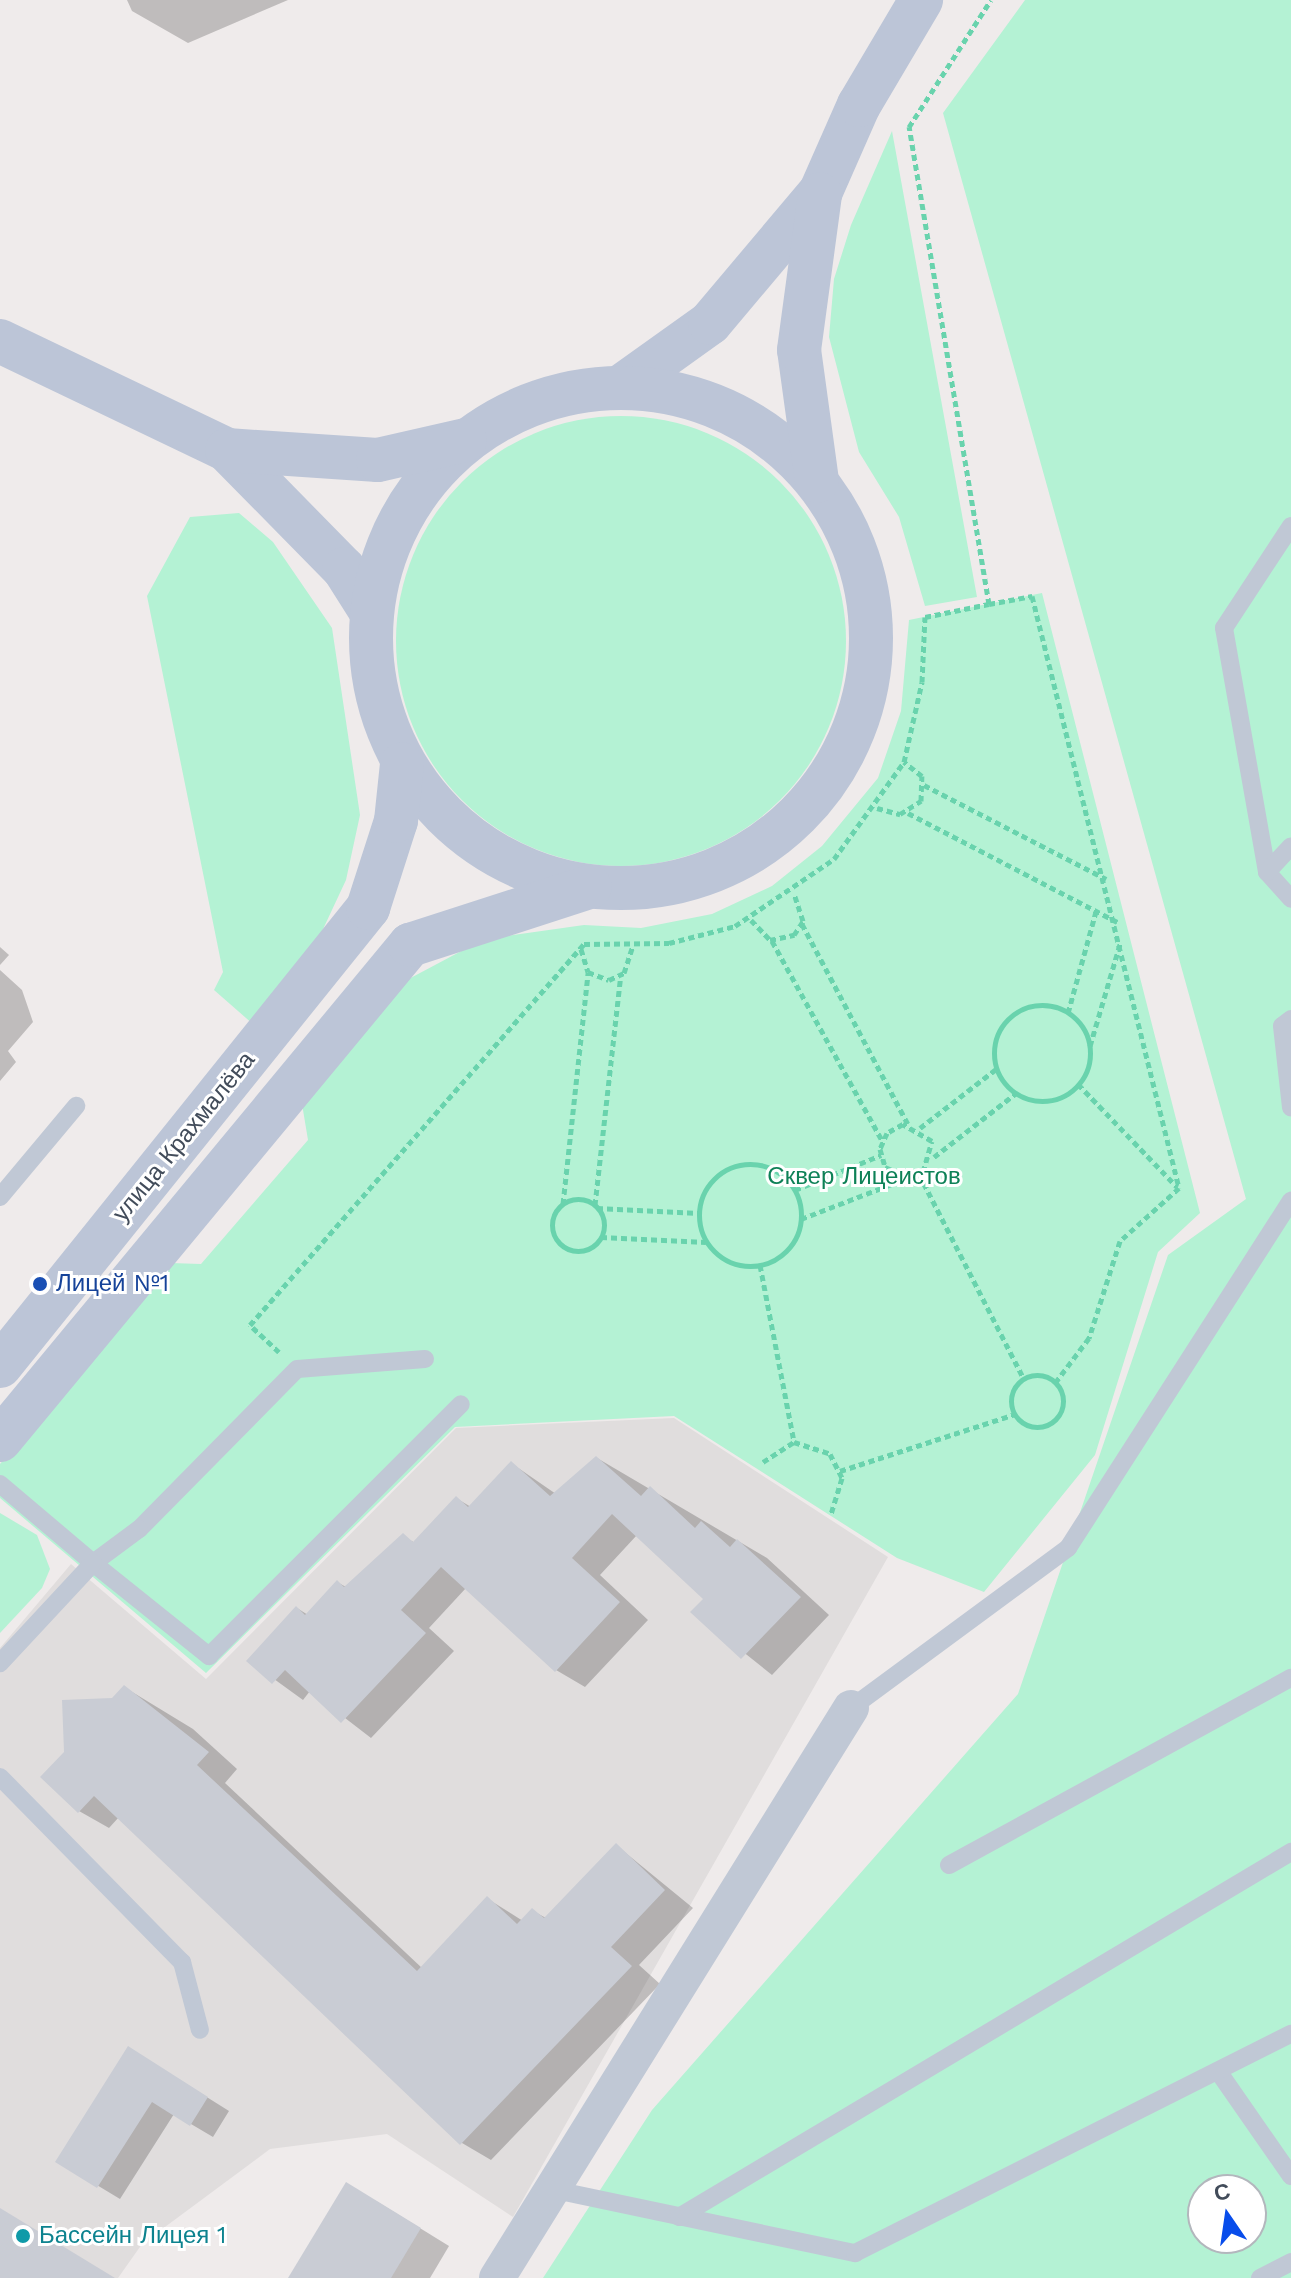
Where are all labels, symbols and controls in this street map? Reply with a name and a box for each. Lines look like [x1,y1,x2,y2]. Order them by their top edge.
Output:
street label: улица Крахмалёва [107,1046,261,1228]
park label: Сквер Лицеистов [767,1163,961,1191]
place label: Лицей №1 [56,1270,169,1298]
marker: Лицей №1 [31,1275,49,1293]
north arrow [1187,2174,1267,2254]
text: С [1211,2178,1232,2206]
place label: Бассейн Лицея 1 [39,2222,227,2250]
marker: Бассейн Лицея 1 [14,2227,32,2245]

